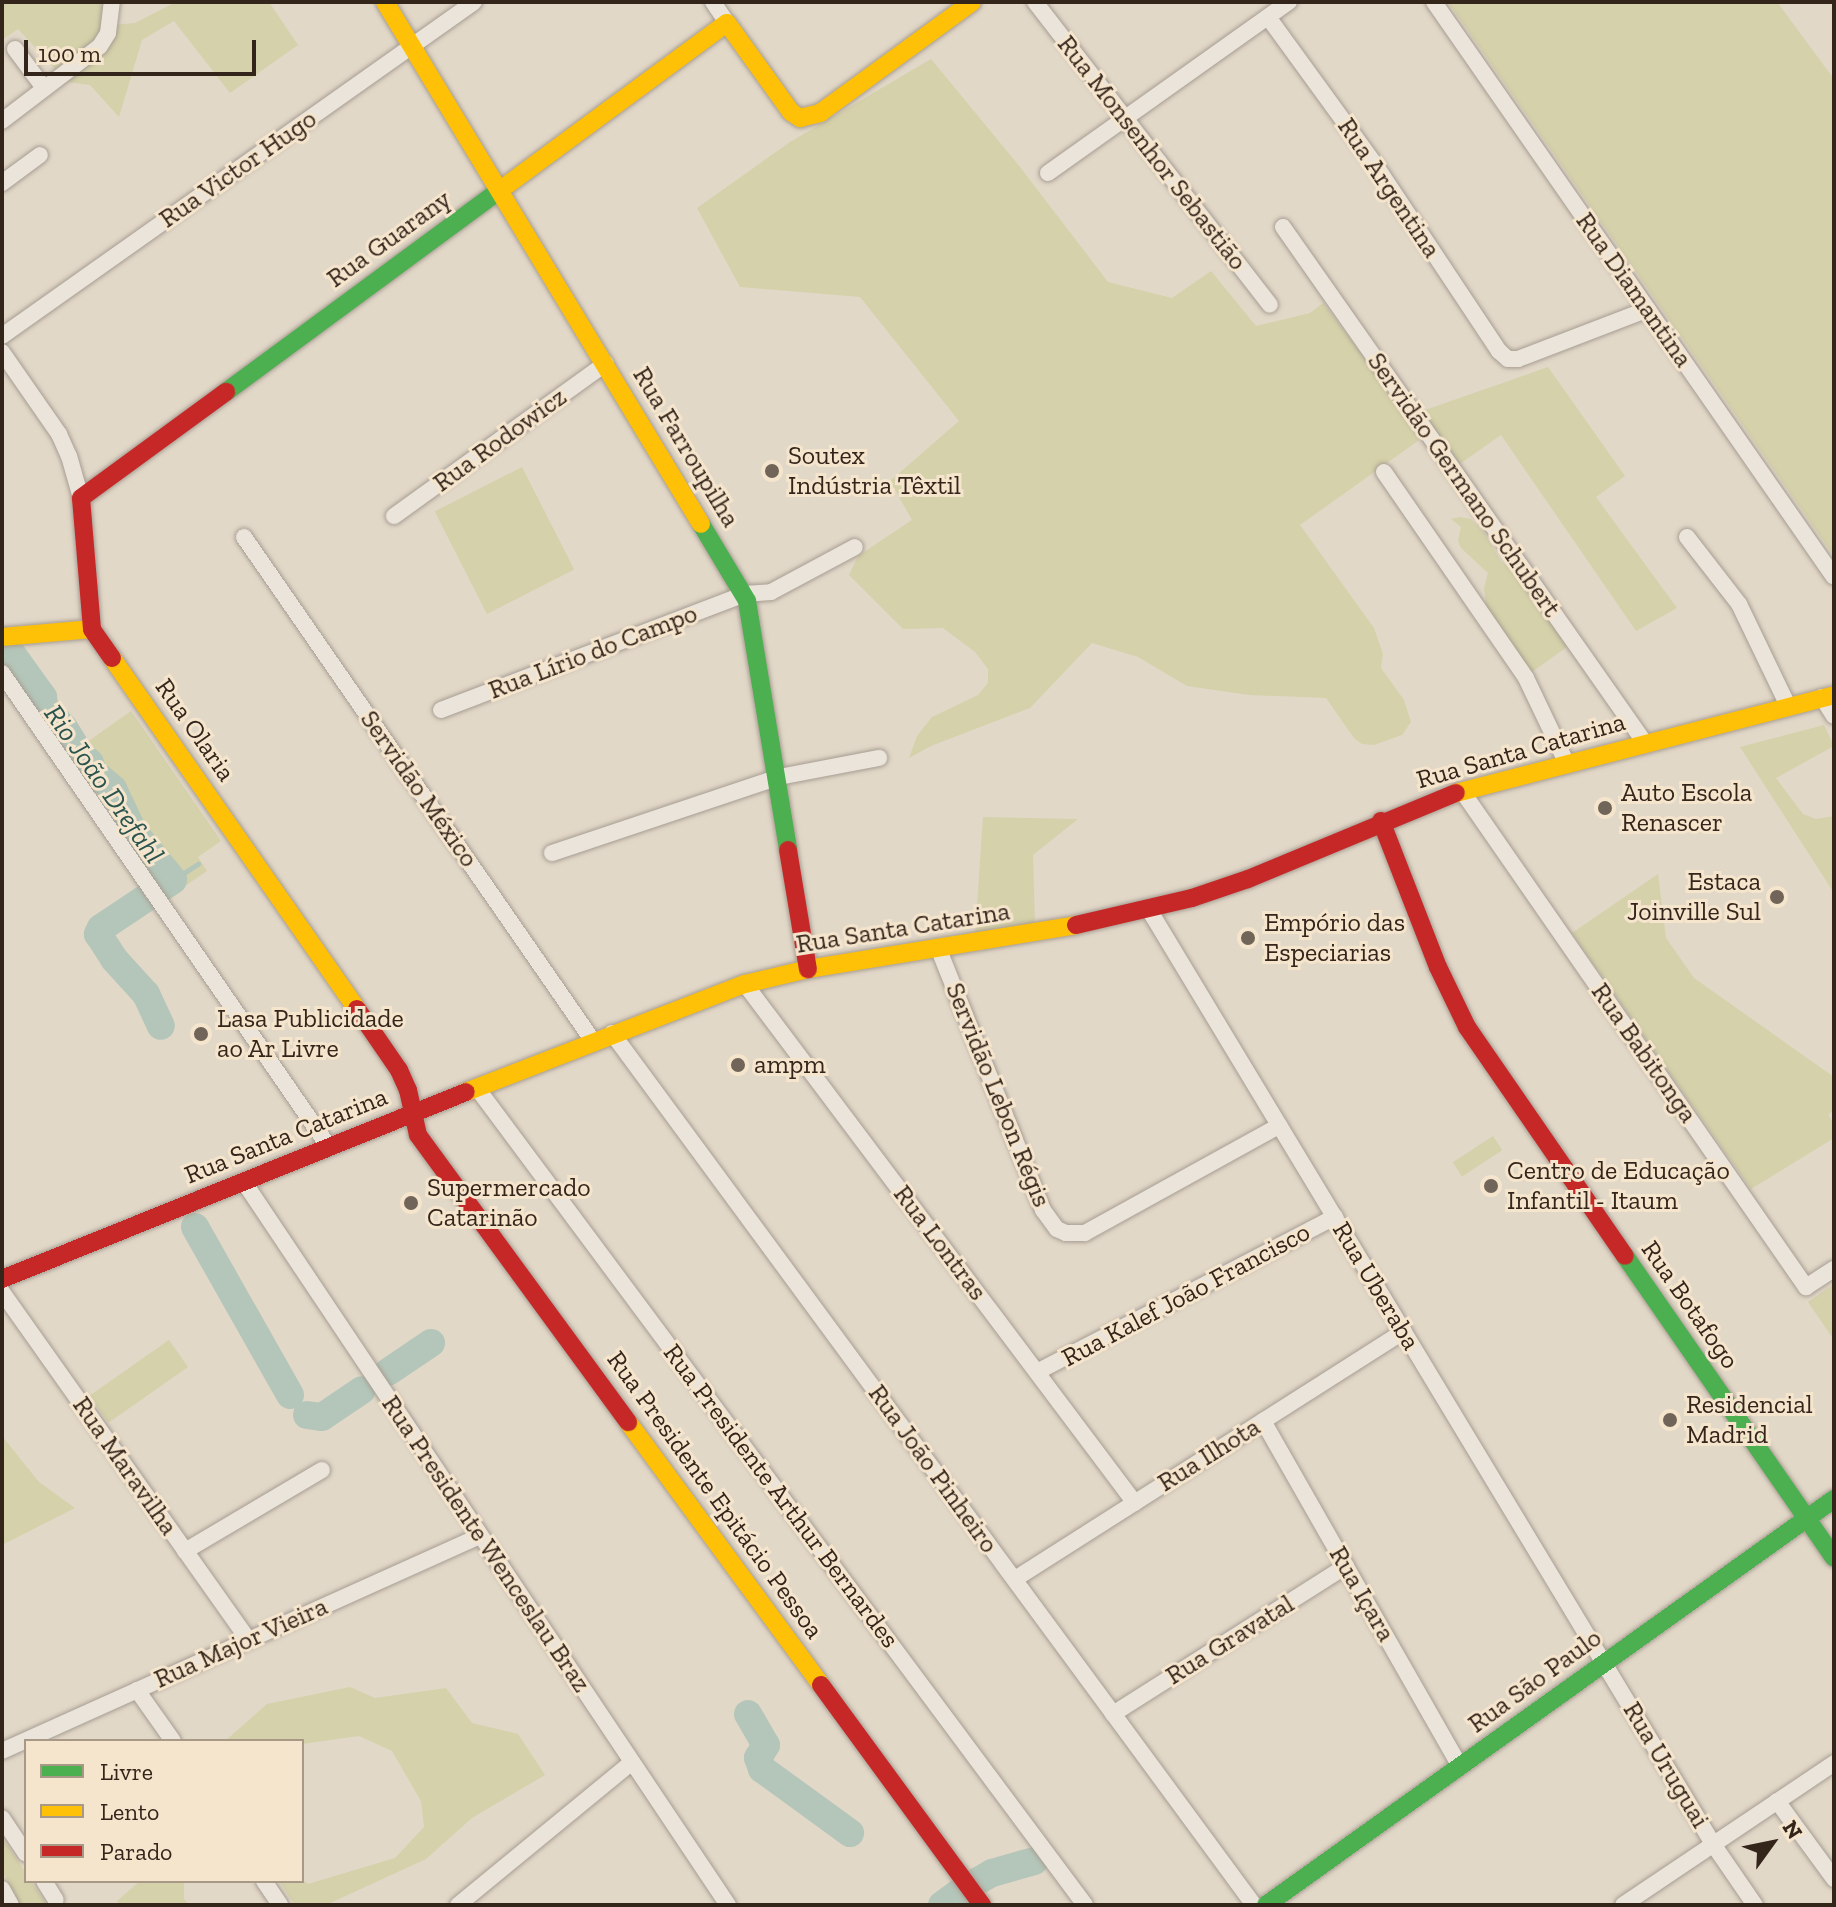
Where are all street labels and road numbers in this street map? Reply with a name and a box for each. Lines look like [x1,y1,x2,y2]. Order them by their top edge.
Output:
street label: Rua Monsenhor Sebastião [1051,29,1253,277]
street label: Rua Victor Hugo [153,103,323,235]
street label: Rua Argentina [1331,112,1447,264]
street label: Rua Guarany [321,184,457,294]
street label: Rua Diamantina [1569,207,1699,373]
street label: Servidão Germano Schubert [1361,347,1567,623]
street label: Rua Farroupilha [626,361,746,533]
street label: Rua Rodowicz [427,381,573,499]
street label: Rua Lírio do Campo [484,598,702,706]
street label: Rua Olaria [148,673,242,787]
street label: Servidão México [353,705,485,873]
street label: Rua Santa Catarina [1413,706,1629,796]
street label: Rua Santa Catarina [794,896,1012,960]
street label: Rua Babitonga [1584,977,1704,1129]
street label: Servidão Lebon Régis [939,978,1057,1212]
street label: Rua Santa Catarina [180,1081,392,1191]
street label: Rua Lontras [887,1179,993,1307]
street label: Rua Kalef João Francisco [1056,1216,1316,1374]
street label: Rua Uberaba [1326,1216,1426,1356]
street label: Rua Botafogo [1634,1235,1746,1375]
street label: Rua Presidente Arthur Bernardes [656,1337,906,1655]
street label: Rua Presidente Epitácio Pessoa [600,1345,830,1645]
street label: Rua João Pinheiro [861,1379,1005,1559]
street label: Rua Presidente Wenceslau Braz [375,1389,597,1699]
street label: Rua Maravilha [66,1391,184,1541]
street label: Rua Ilhota [1152,1411,1266,1499]
street label: Rua Içara [1322,1541,1402,1647]
street label: Rua Gravatal [1160,1588,1300,1692]
street label: Rua Major Vieira [149,1591,333,1695]
street label: Rua São Paulo [1462,1622,1608,1740]
street label: Rua Uruguai [1616,1696,1716,1834]

